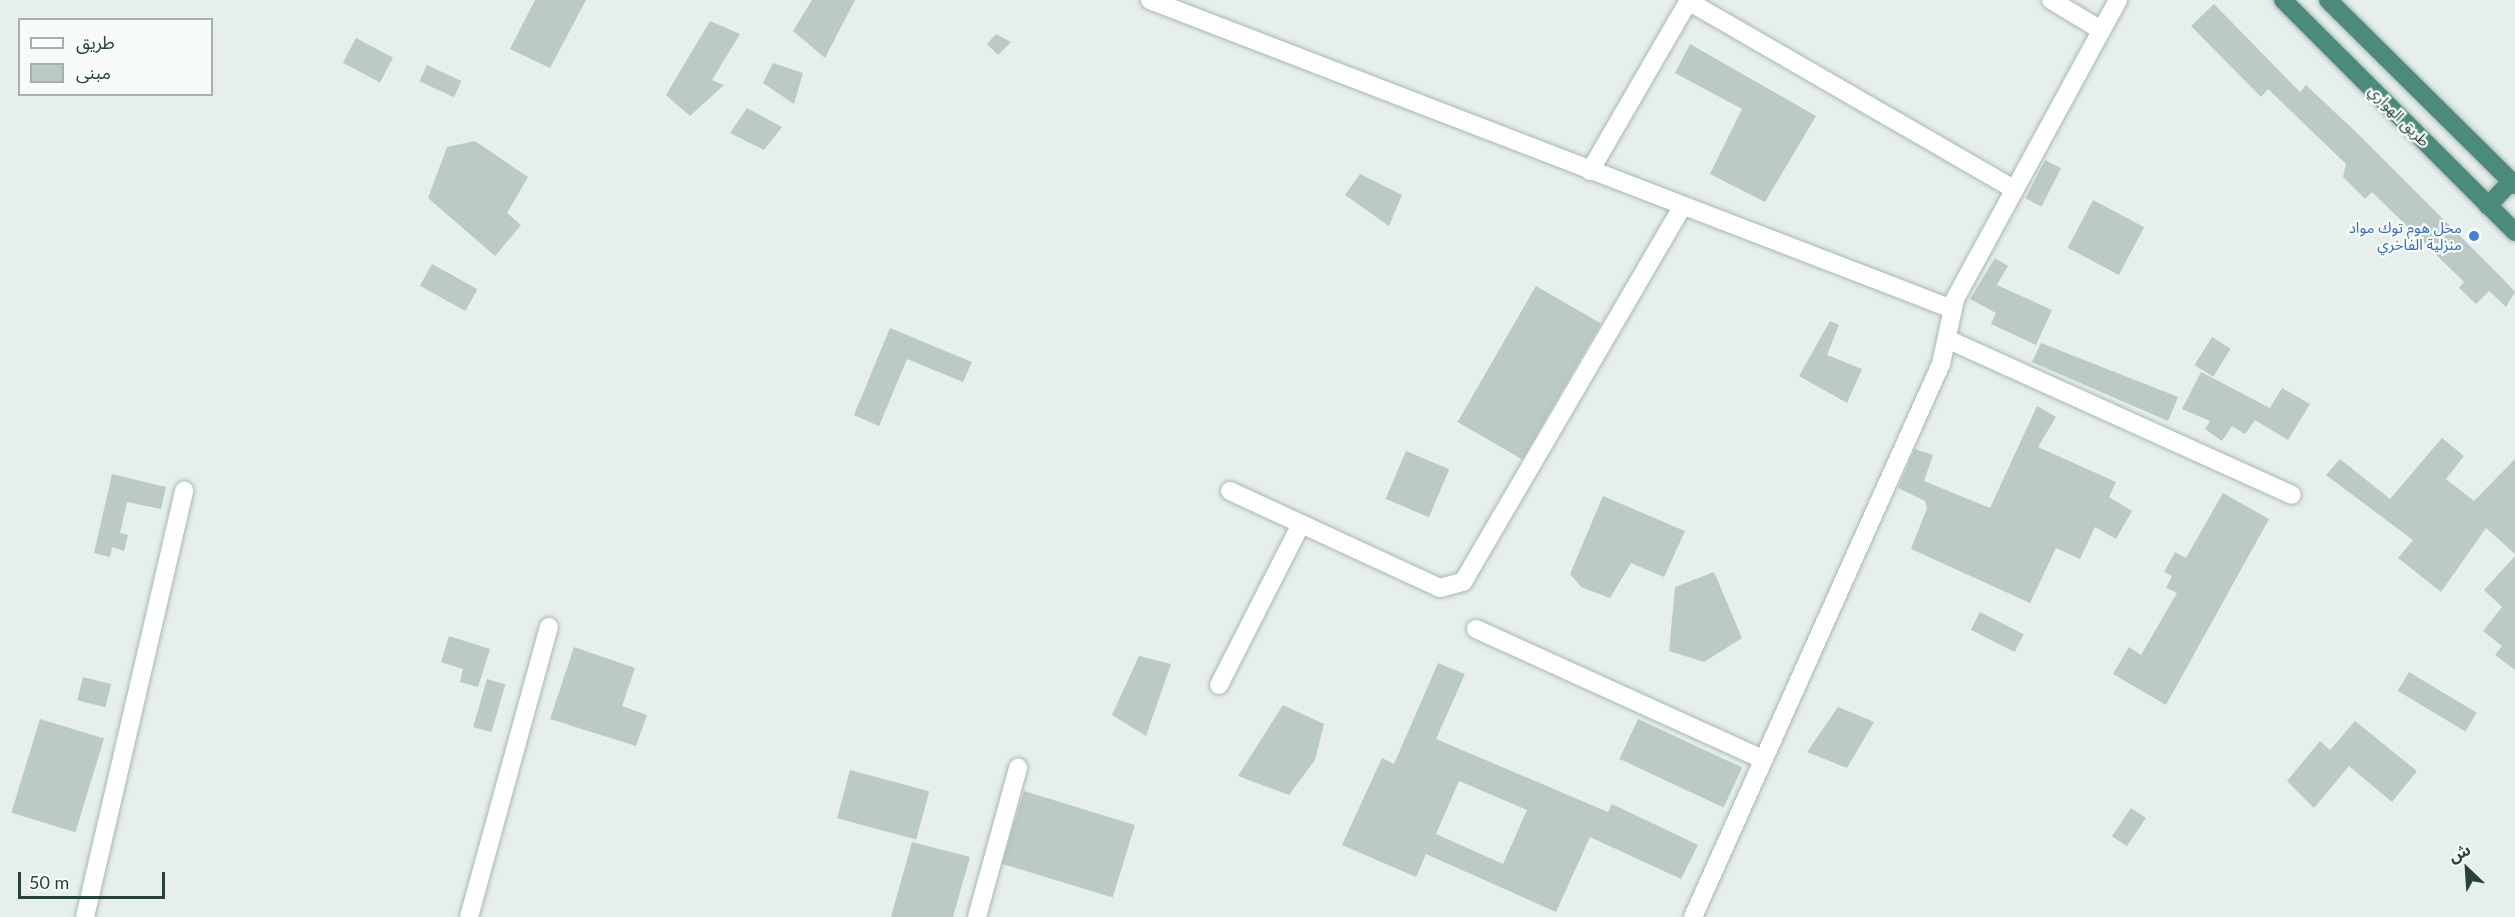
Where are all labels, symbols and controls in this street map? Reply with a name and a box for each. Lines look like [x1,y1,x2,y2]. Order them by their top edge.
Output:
legend [18,18,213,96]
text: طريق [76,31,115,53]
text: مبنى [76,61,111,83]
street label: طريق الهواري [2365,82,2433,150]
place label: محل هوم توك مواد منزلية الفاخري [2349,218,2462,253]
marker: محل هوم توك مواد منزلية الفاخري [2467,229,2481,243]
north arrow [2437,839,2497,899]
text: ش [2445,839,2473,865]
scale bar [21,860,168,898]
text: 50 m [29,871,69,893]

